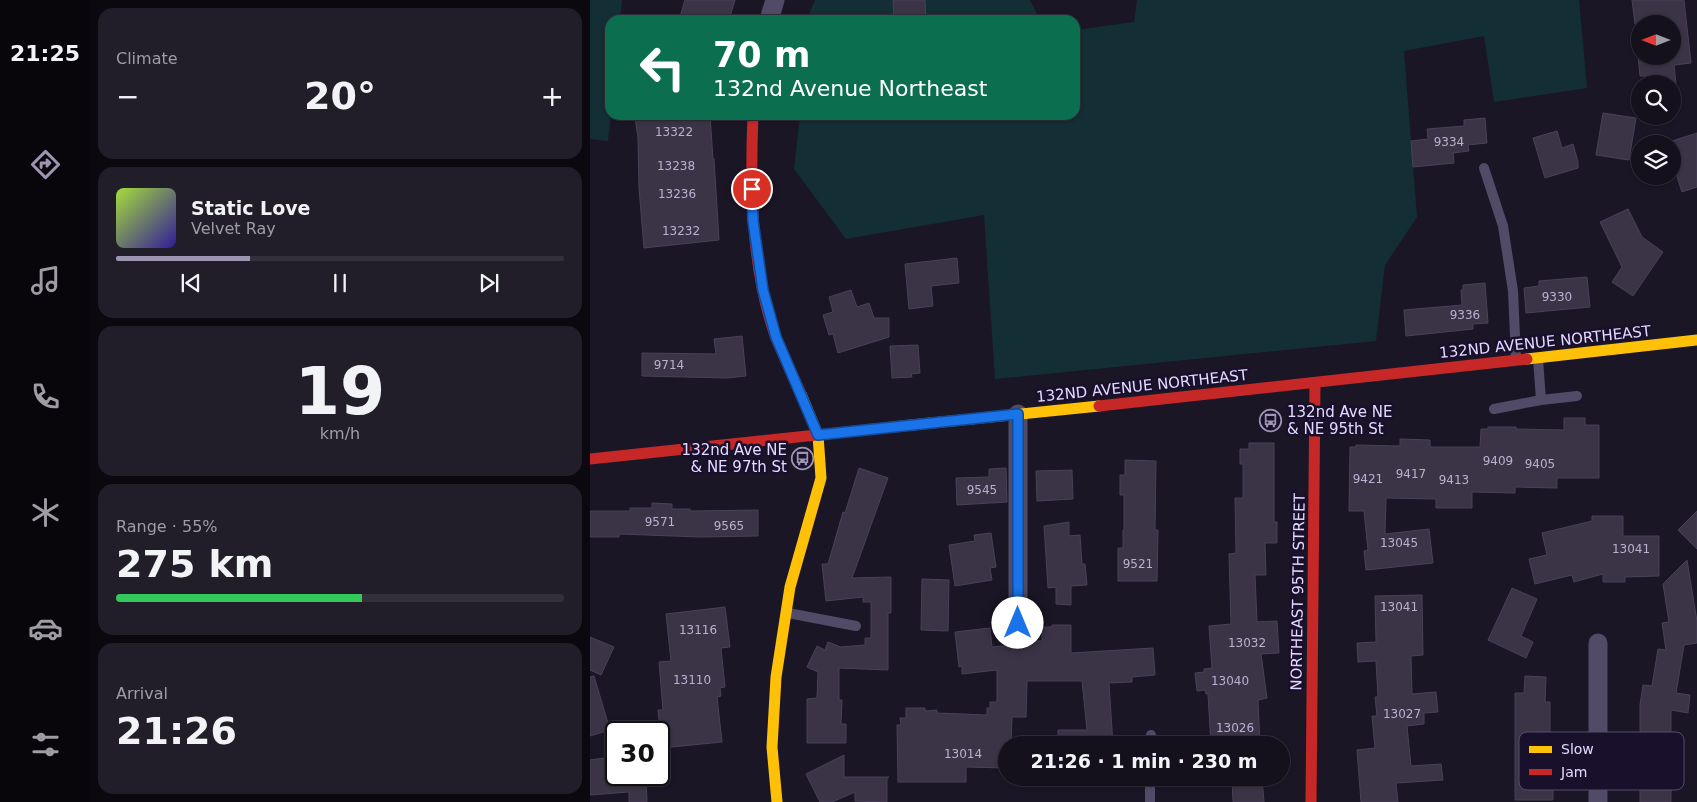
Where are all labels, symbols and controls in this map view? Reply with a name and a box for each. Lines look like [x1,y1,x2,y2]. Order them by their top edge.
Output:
north arrow [1631,15,1681,65]
map controls [1631,15,1681,185]
icon: left [630,35,695,100]
text: 70 m [713,35,810,75]
text: 21:25 [10,41,80,66]
text: Climate [116,49,178,68]
text: 20° [304,74,376,118]
button: search [1631,75,1681,125]
text: 132nd Avenue Northeast [713,76,987,101]
text: − [116,80,139,113]
text: + [541,80,564,113]
house number: 13322 [655,125,693,139]
house number: 9334 [1434,135,1464,149]
button: layers [1631,135,1681,185]
icon: directions [28,147,63,182]
house number: 13238 [657,159,695,173]
pin [731,168,773,210]
icon: arrive [738,175,766,203]
house number: 13236 [658,187,696,201]
text: Static Love [191,197,311,219]
text: Velvet Ray [191,219,276,238]
house number: 13232 [662,224,700,238]
icon: music [28,263,63,298]
icon: previous [177,269,205,297]
icon: pause [326,269,354,297]
icon: next [475,269,503,297]
house number: 9330 [1542,290,1572,304]
house number: 9336 [1450,308,1480,322]
street label: 132ND AVENUE NORTHEAST [1438,322,1653,362]
text: 19 [295,354,385,429]
house number: 9714 [654,358,684,372]
street label: 132ND AVENUE NORTHEAST [1035,366,1250,406]
icon: phone [28,379,63,414]
place label: 132nd Ave NE & NE 95th St [1287,403,1392,438]
bus stop icon: 132nd Ave NE & NE 95th St [1259,409,1283,433]
text: km/h [320,424,360,443]
place label: 132nd Ave NE & NE 97th St [682,441,787,476]
bus stop icon: 132nd Ave NE & NE 97th St [791,447,815,471]
house number: 9409 [1483,454,1513,468]
house number: 9405 [1525,457,1555,471]
house number: 9417 [1396,467,1426,481]
house number: 9421 [1353,472,1383,486]
house number: 9413 [1439,473,1469,487]
house number: 9545 [967,483,997,497]
street label: NORTHEAST 95TH STREET [1287,492,1309,691]
icon: climate [28,495,63,530]
house number: 9571 [645,515,675,529]
text: Range · 55% [116,517,218,536]
house number: 9565 [714,519,744,533]
house number: 13045 [1380,536,1418,550]
text: 275 km [116,542,273,586]
house number: 13041 [1612,542,1650,556]
house number: 9521 [1123,557,1153,571]
position arrow [991,596,1043,648]
house number: 13041 [1380,600,1418,614]
icon: car [28,611,63,646]
house number: 13116 [679,623,717,637]
house number: 13032 [1228,636,1266,650]
house number: 13110 [673,673,711,687]
house number: 13040 [1211,674,1249,688]
text: Arrival [116,684,168,703]
house number: 13027 [1383,707,1421,721]
text: 21:26 [116,709,237,753]
speed limit sign: 30 [605,721,670,786]
house number: 13026 [1216,721,1254,735]
icon: filters [28,727,63,762]
legend [1519,732,1684,790]
text: Slow [1561,741,1594,757]
house number: 13014 [944,747,982,761]
text: 21:26 · 1 min · 230 m [1030,750,1258,772]
text: Jam [1560,764,1587,780]

